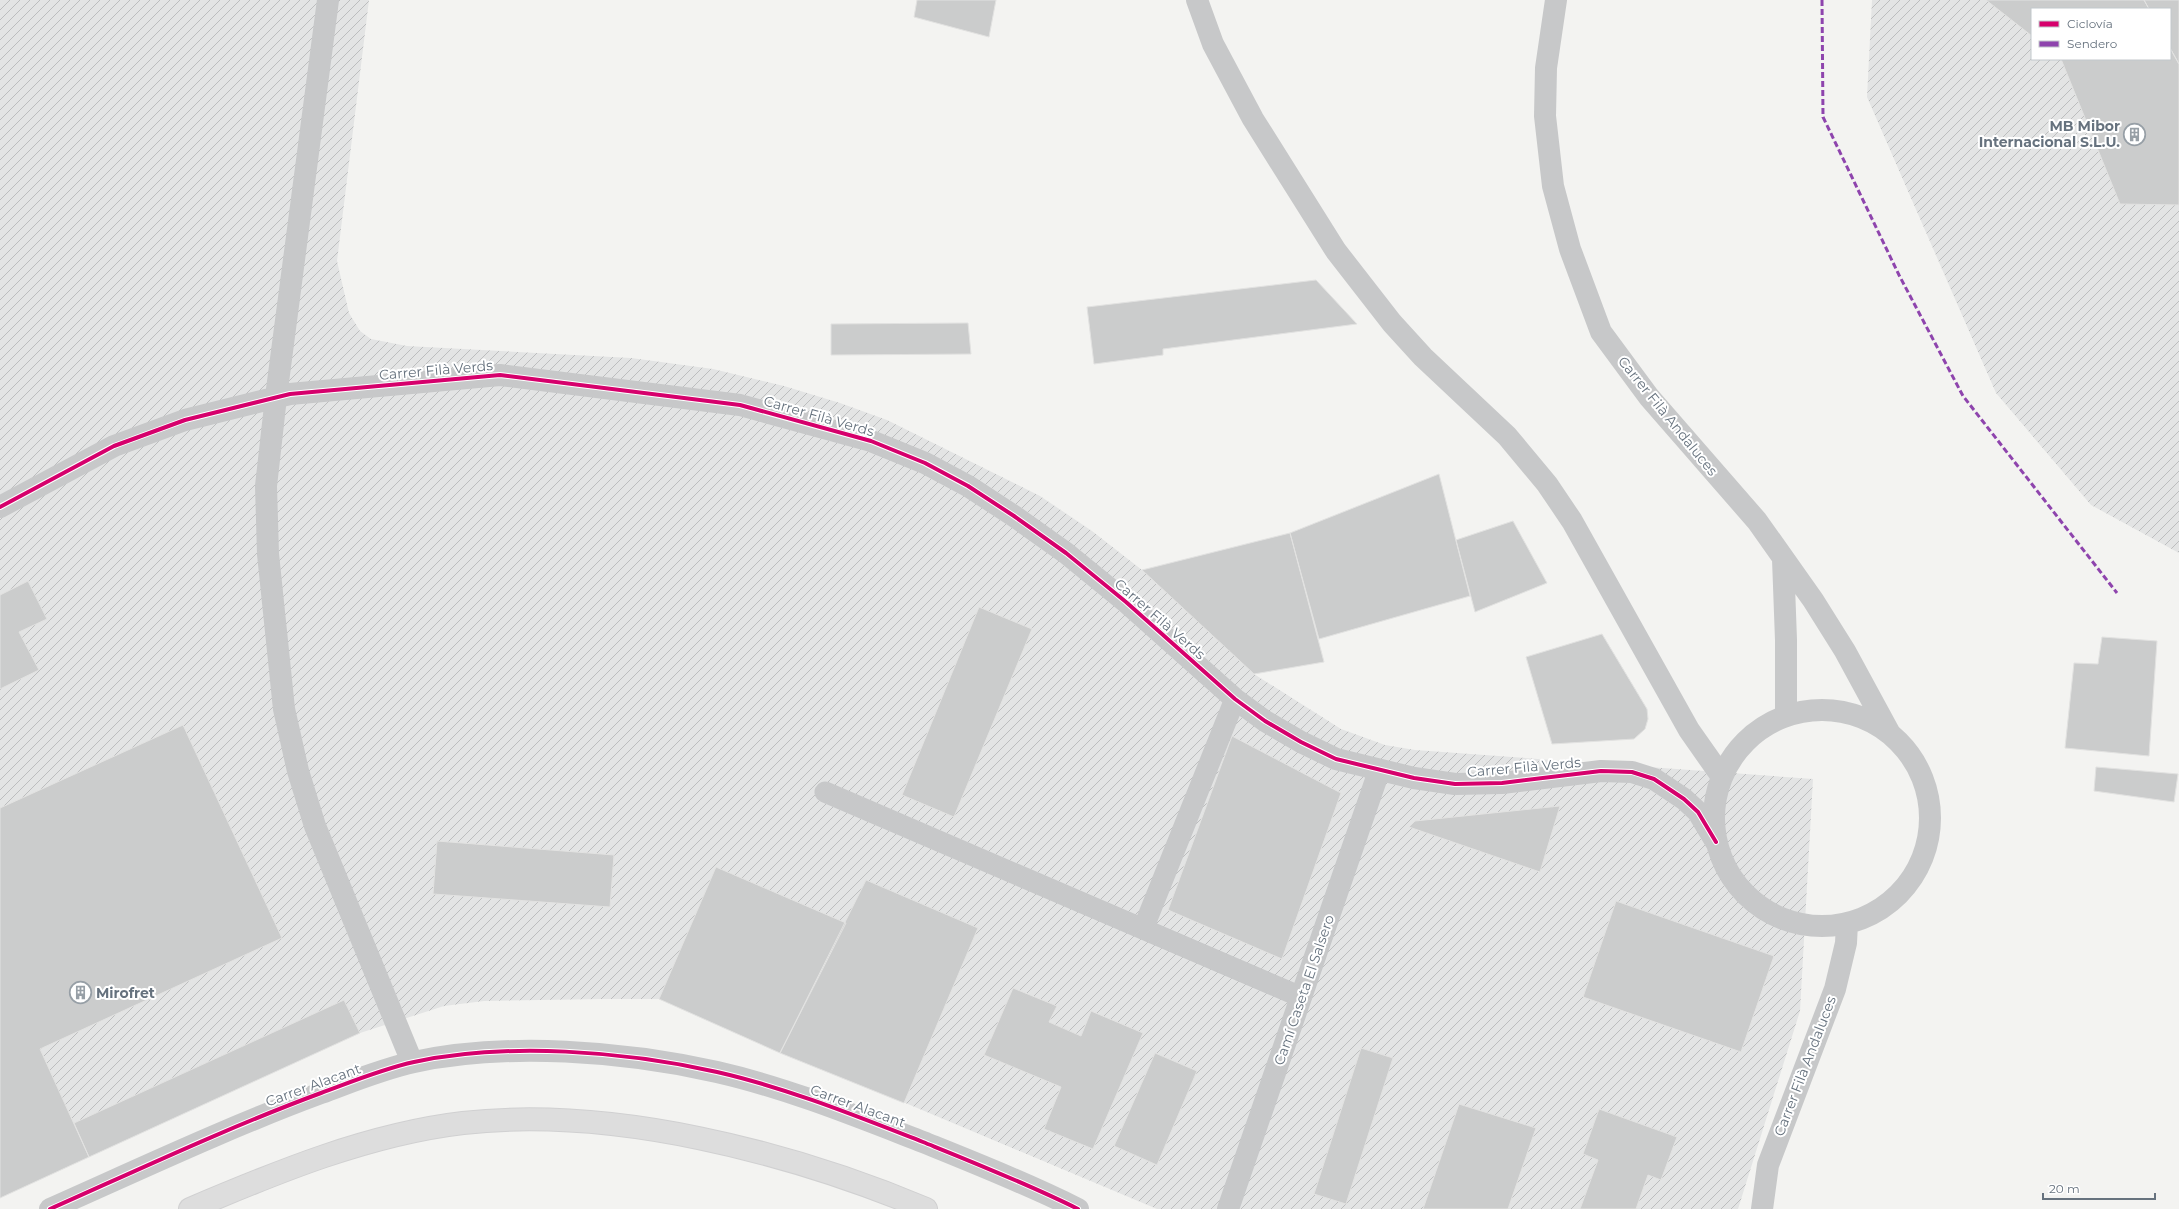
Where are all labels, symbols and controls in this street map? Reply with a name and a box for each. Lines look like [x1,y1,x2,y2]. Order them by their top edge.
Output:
legend [2031,8,2171,60]
text: Ciclovía [2067,16,2113,31]
text: Sendero [2067,36,2117,51]
place label: MB Mibor Internacional S.L.U. [1979,117,2120,151]
building icon: MB Mibor Internacional S.L.U. [2122,121,2148,147]
street label: Carrer Filà Andaluces [1614,353,1722,480]
street label: Carrer Filà Verds [378,356,494,384]
street label: Carrer Filà Verds [762,392,877,440]
street label: Carrer Filà Verds [1111,575,1209,663]
street label: Carrer Filà Verds [1466,753,1582,781]
street label: Camí Caseta El Salsero [1270,912,1338,1068]
building icon: Mirofret [67,980,93,1006]
place label: Mirofret [96,984,155,1002]
street label: Carrer Filà Andaluces [1770,993,1840,1139]
street label: Carrer Alacant [263,1059,363,1111]
street label: Carrer Alacant [808,1080,908,1132]
scale bar [2043,1175,2155,1201]
text: 20 m [2049,1181,2080,1196]

